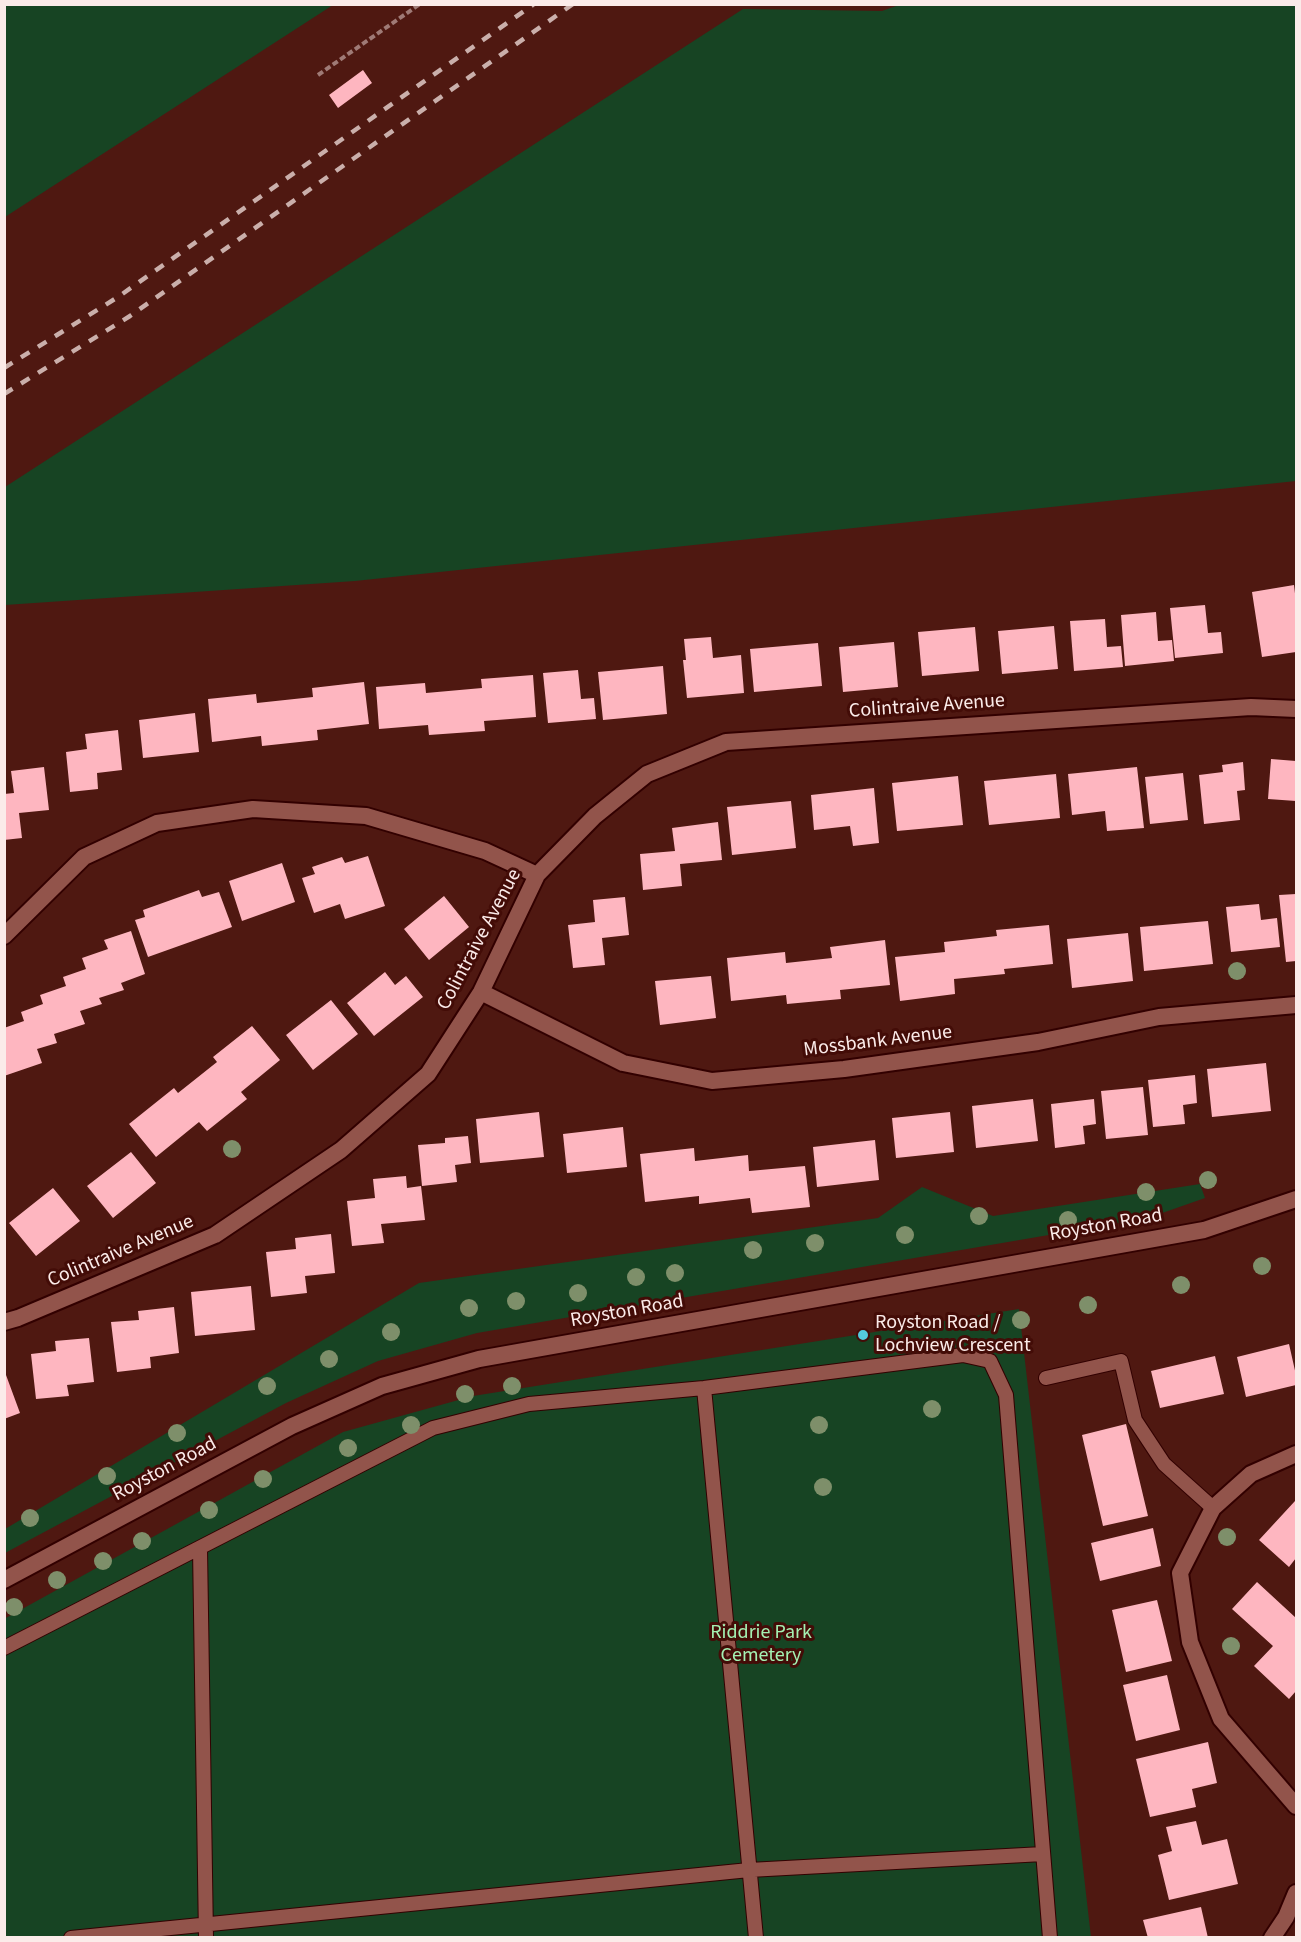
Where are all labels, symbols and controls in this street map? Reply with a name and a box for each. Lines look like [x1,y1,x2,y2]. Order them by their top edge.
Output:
street label: Colintraive Avenue [848,690,1006,724]
street label: Colintraive Avenue [433,865,527,1015]
street label: Mossbank Avenue [802,1021,954,1063]
street label: Royston Road [1048,1204,1164,1248]
street label: Colintraive Avenue [44,1210,198,1294]
street label: Royston Road [569,1290,685,1334]
place label: Royston Road / Lochview Crescent [875,1312,1031,1359]
marker: Royston Road / Lochview Crescent [856,1328,870,1342]
street label: Royston Road [109,1433,221,1507]
park label: Riddrie Park Cemetery [710,1622,812,1669]

